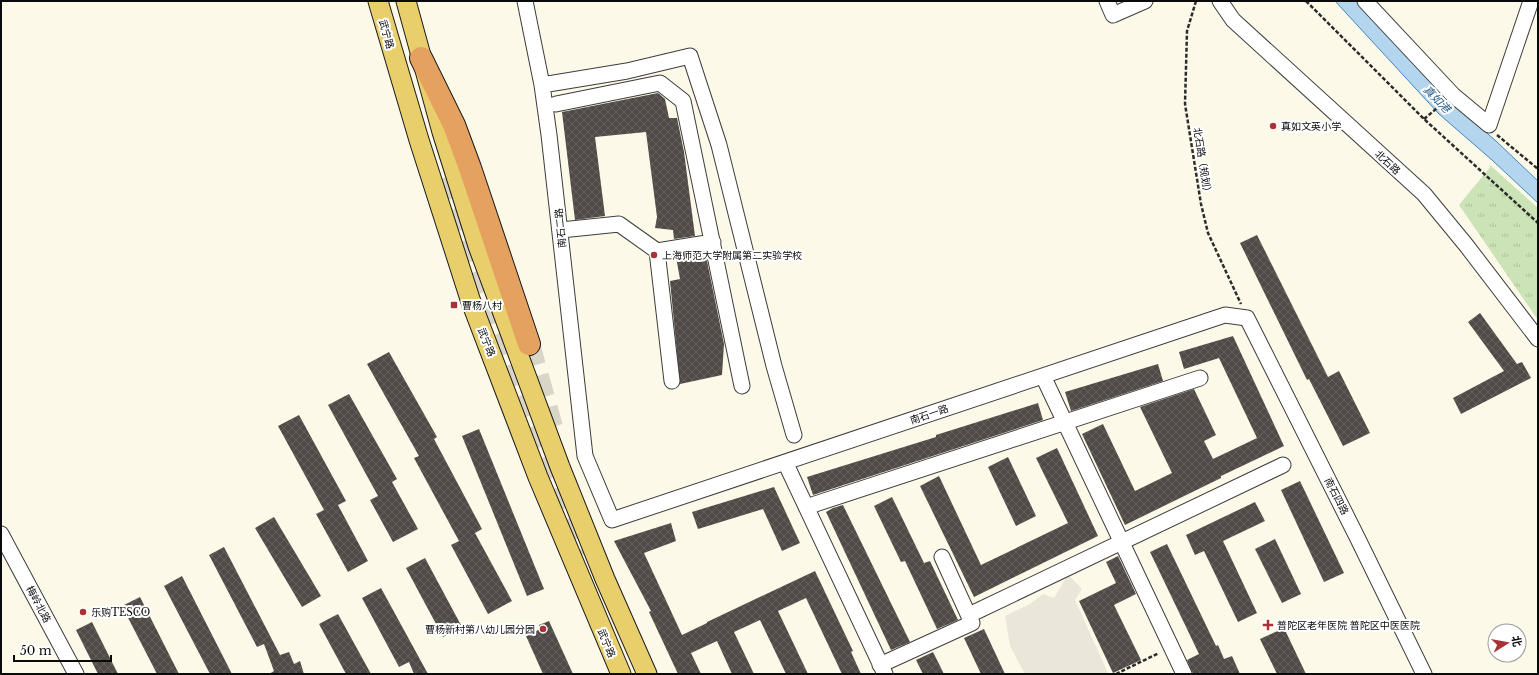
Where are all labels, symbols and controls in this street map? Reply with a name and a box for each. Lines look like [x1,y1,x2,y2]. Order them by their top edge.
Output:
street label: 武宁路 [376,18,397,50]
water label: 真如港 [1420,82,1455,117]
place label: 真如文英小学 [1281,120,1341,133]
marker: 真如文英小学 [1268,121,1278,131]
street label: 北石路（规划） [1191,126,1214,198]
street label: 北石路 [1372,147,1403,177]
street label: 南石二路 [552,207,569,249]
place label: 上海师范大学附属第二实验学校 [662,249,802,262]
marker: 上海师范大学附属第二实验学校 [649,250,659,260]
place label: 曹杨八村 [462,299,502,312]
marker: 曹杨八村 [449,300,459,310]
street label: 武宁路 [475,326,498,359]
street label: 南石一路 [908,402,950,427]
street label: 南石四路 [1322,475,1351,517]
street label: 梅岭北路 [23,584,54,625]
place label: 乐购TESCO [91,606,150,619]
marker: 乐购TESCO [78,607,88,617]
marker: 普陀区老年医院 普陀区中医医院 [1262,619,1274,631]
place label: 普陀区老年医院 普陀区中医医院 [1277,619,1420,632]
place label: 曹杨新村第八幼儿园分园 [425,623,535,636]
north arrow [1487,623,1527,663]
marker: 曹杨新村第八幼儿园分园 [538,624,548,634]
street label: 武宁路 [595,627,618,660]
text: 北 [1509,634,1525,648]
scale bar [14,637,111,663]
text: 50 m [20,643,52,658]

